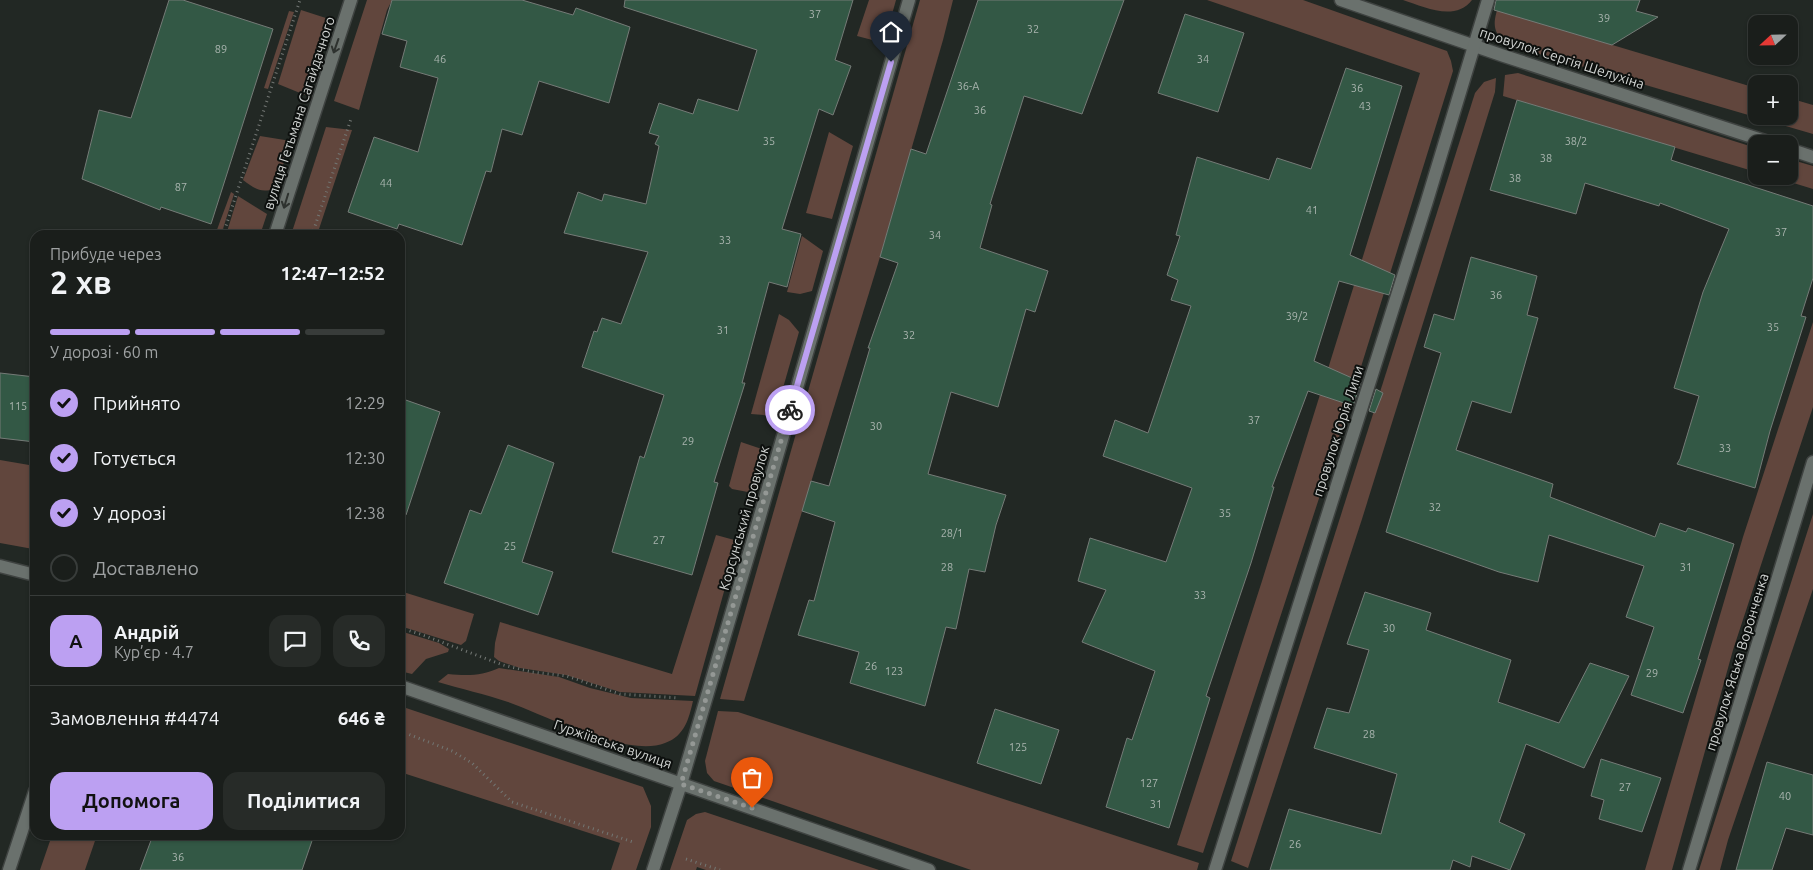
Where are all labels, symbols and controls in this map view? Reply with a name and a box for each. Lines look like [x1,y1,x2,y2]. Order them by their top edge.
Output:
house number: 37 [809,8,821,20]
pin [870,11,912,62]
house number: 39 [1598,12,1610,24]
street label: вулиця Гетьмана Сагайдачного [260,14,338,212]
north arrow [1748,15,1798,65]
map controls [1748,15,1798,185]
icon: home [877,18,905,46]
house number: 32 [1027,23,1039,35]
street label: провулок Сергія Шелухіна [1478,24,1646,92]
one-way arrow [331,38,340,54]
house number: 89 [215,43,227,55]
house number: 46 [434,53,446,65]
house number: 34 [1197,53,1209,65]
button: + [1748,75,1798,125]
house number: 36-А [957,80,980,92]
house number: 36 [1351,82,1363,94]
house number: 43 [1359,100,1371,112]
house number: 36 [974,104,986,116]
house number: 35 [763,135,775,147]
house number: 38/2 [1565,135,1587,147]
button: − [1748,135,1798,185]
house number: 38 [1540,152,1552,164]
house number: 38 [1509,172,1521,184]
house number: 44 [380,177,392,189]
house number: 87 [175,181,187,193]
one-way arrow [280,193,290,209]
house number: 41 [1306,204,1318,216]
house number: 37 [1775,226,1787,238]
house number: 34 [929,229,941,241]
house number: 33 [719,234,731,246]
text: Прибуде через [50,245,162,263]
text: 12:47–12:52 [280,262,385,284]
text: 2 хв [50,264,112,300]
house number: 36 [1490,289,1502,301]
house number: 39/2 [1286,310,1308,322]
house number: 35 [1767,321,1779,333]
house number: 31 [717,324,729,336]
house number: 32 [903,329,915,341]
text: У дорозі · 60 m [50,343,158,361]
street label: провулок Юрія Липи [1309,364,1367,498]
courier [765,385,815,435]
icon: check [50,389,78,417]
text: Прийнято [93,392,181,414]
text: 12:29 [345,394,385,412]
icon: bike [776,396,804,424]
house number: 115 [9,400,27,412]
house number: 37 [1248,414,1260,426]
house number: 30 [870,420,882,432]
house number: 29 [682,435,694,447]
house number: 33 [1719,442,1731,454]
icon: check [50,444,78,472]
street label: Корсунський провулок [716,444,772,592]
text: Готується [93,447,176,469]
text: 12:30 [345,449,385,467]
icon: check [50,499,78,527]
house number: 32 [1429,501,1441,513]
text: У дорозі [93,502,166,524]
text: 12:38 [345,504,385,522]
house number: 35 [1219,507,1231,519]
house number: 28/1 [941,527,963,539]
house number: 27 [653,534,665,546]
house number: 25 [504,540,516,552]
text: Доставлено [93,557,199,579]
house number: 28 [941,561,953,573]
house number: 31 [1680,561,1692,573]
street label: провулок Яська Воронченка [1702,571,1772,753]
house number: 33 [1194,589,1206,601]
button: chat [269,615,321,667]
button: phone [333,615,385,667]
text: Андрій [114,621,179,643]
house number: 30 [1383,622,1395,634]
text: А [69,630,83,652]
text: Кур’єр · 4.7 [114,643,194,661]
house number: 26 [865,660,877,672]
house number: 123 [885,665,903,677]
house number: 29 [1646,667,1658,679]
text: Замовлення #4474 [50,707,220,729]
text: 646 ₴ [338,707,385,729]
street label: Гуржіївська вулиця [552,716,674,772]
house number: 28 [1363,728,1375,740]
house number: 125 [1009,741,1027,753]
pin [731,757,773,808]
icon: bag [738,764,766,792]
button: Допомога [50,772,213,830]
button: Поділитися [223,772,385,830]
house number: 127 [1140,777,1158,789]
house number: 27 [1619,781,1631,793]
house number: 40 [1779,790,1791,802]
house number: 31 [1150,798,1162,810]
house number: 26 [1289,838,1301,850]
house number: 36 [172,851,184,863]

